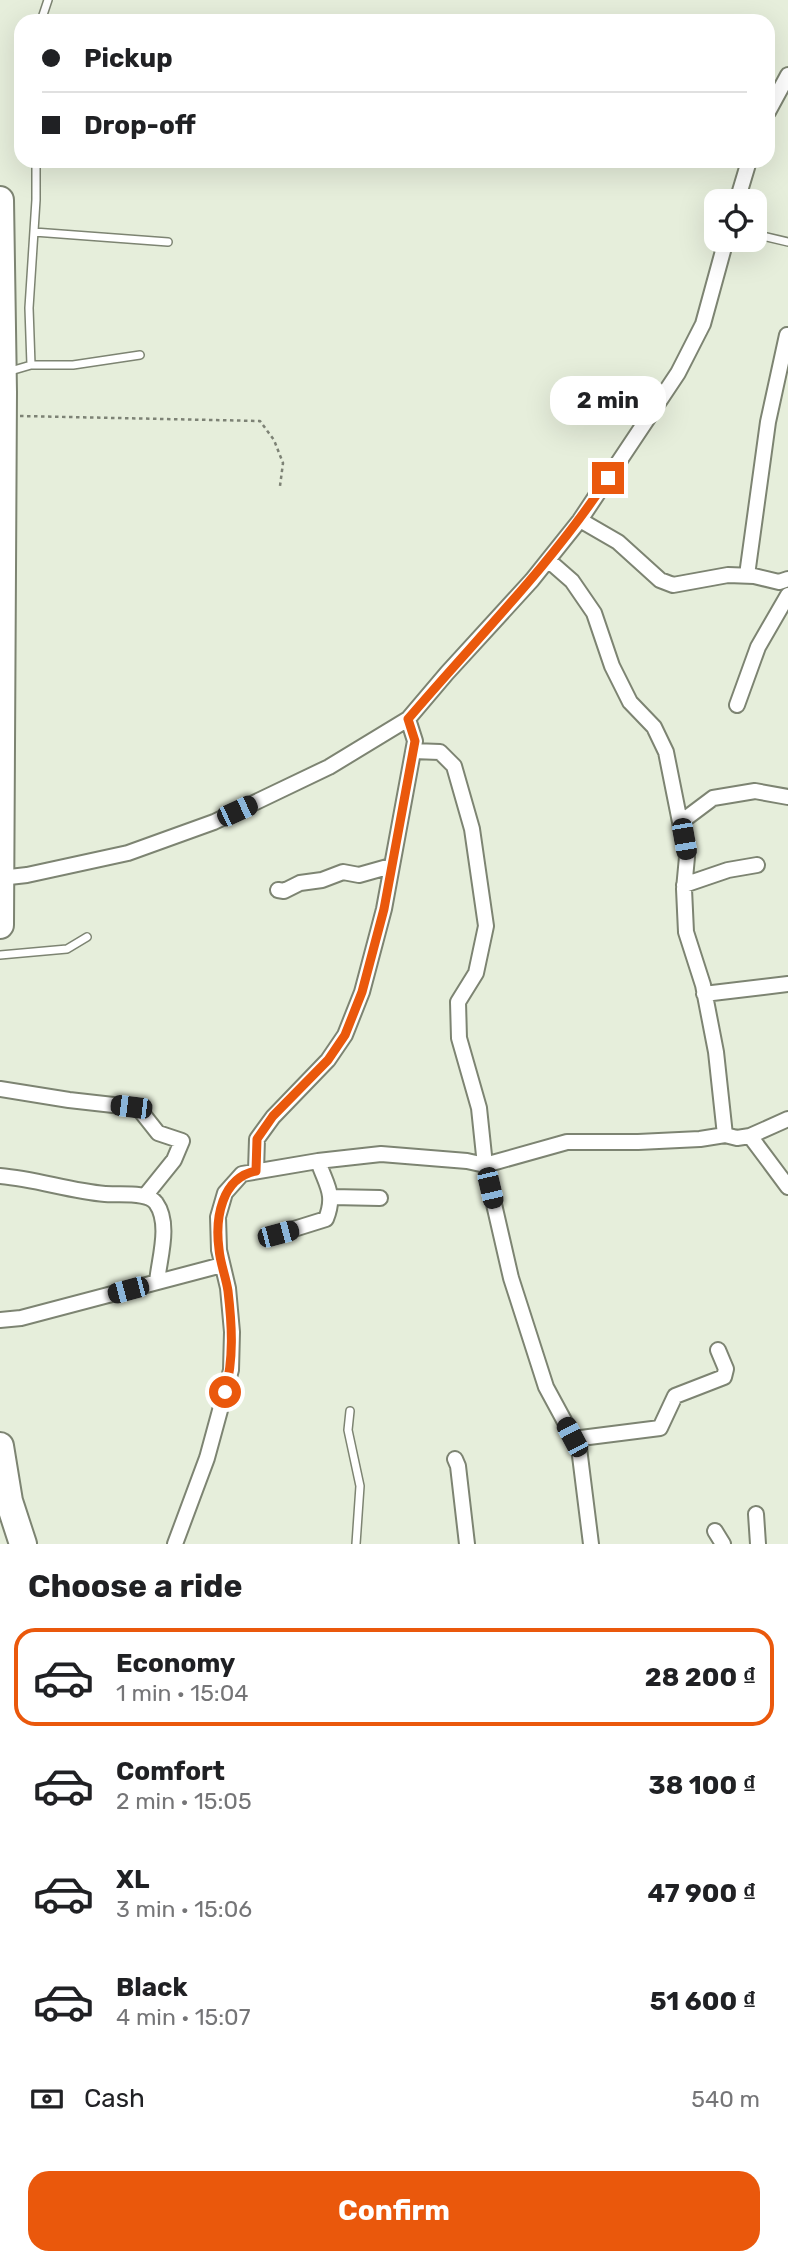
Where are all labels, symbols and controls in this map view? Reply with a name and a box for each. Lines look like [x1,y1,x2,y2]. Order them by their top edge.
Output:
text: Pickup [84,43,173,74]
text: Drop-off [84,110,196,141]
map controls [704,189,767,252]
button: locate [704,189,767,252]
callout: 2 min [550,377,666,426]
text: 2 min [577,386,639,414]
route end [592,462,624,494]
car [214,793,261,829]
car [671,816,698,862]
car [109,1094,154,1120]
car [476,1165,505,1211]
car [255,1218,302,1250]
car [105,1274,152,1306]
route start [209,1376,241,1408]
car [553,1414,592,1460]
text: Choose a ride [28,1567,242,1605]
icon: car [32,1646,95,1709]
text: Economy [116,1648,235,1679]
text: 28 200 ₫ [645,1662,756,1693]
text: 1 min · 15:04 [116,1679,249,1707]
icon: car [32,1754,95,1817]
text: Comfort [116,1756,225,1787]
text: 38 100 ₫ [649,1770,756,1801]
text: 2 min · 15:05 [116,1787,252,1815]
icon: car [32,1862,95,1925]
text: XL [116,1864,149,1895]
text: 47 900 ₫ [648,1878,756,1909]
text: 3 min · 15:06 [116,1895,252,1923]
icon: car [32,1970,95,2033]
text: Black [116,1972,188,2003]
text: 51 600 ₫ [650,1986,756,2017]
text: 4 min · 15:07 [116,2003,251,2031]
icon: cash [28,2080,66,2118]
text: Cash [84,2083,145,2114]
text: 540 m [691,2085,760,2113]
button: Confirm [28,2171,760,2251]

